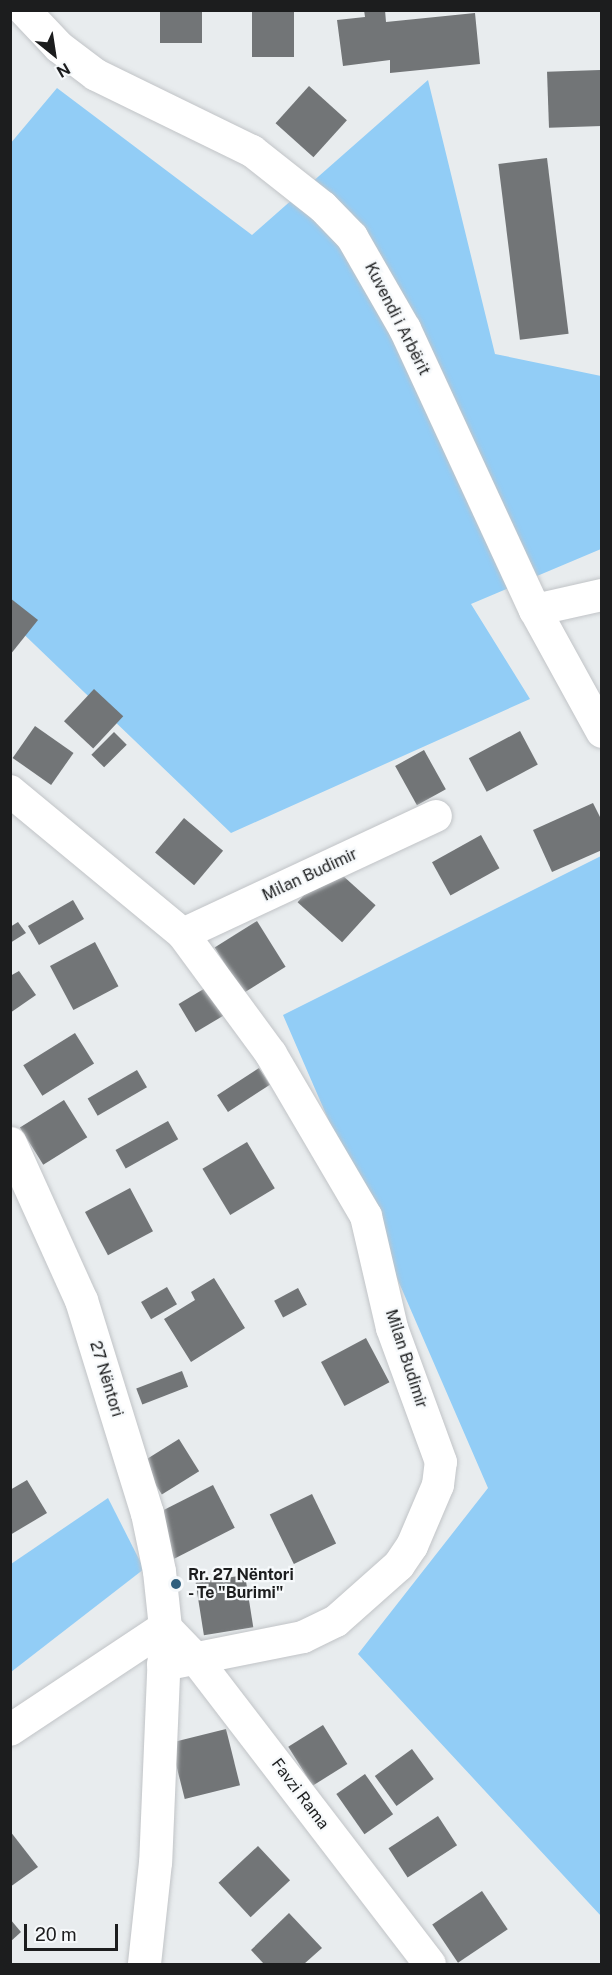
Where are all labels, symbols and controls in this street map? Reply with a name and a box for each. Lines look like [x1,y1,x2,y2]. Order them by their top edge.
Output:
north arrow [24,24,84,84]
text: N [53,59,73,81]
street label: Kuvendi i Arbërit [360,259,434,379]
street label: Milan Budimir [259,845,361,905]
street label: Milan Budimir [381,1307,431,1411]
street label: 27 Nëntori [85,1339,127,1419]
place label: Rr. 27 Nëntori - Te "Burimi" [188,1565,294,1603]
marker: Rr. 27 Nëntori - Te "Burimi" [169,1577,183,1591]
street label: Favzi Rama [267,1755,333,1833]
scale bar [27,1912,122,1950]
text: 20 m [35,1924,77,1945]

